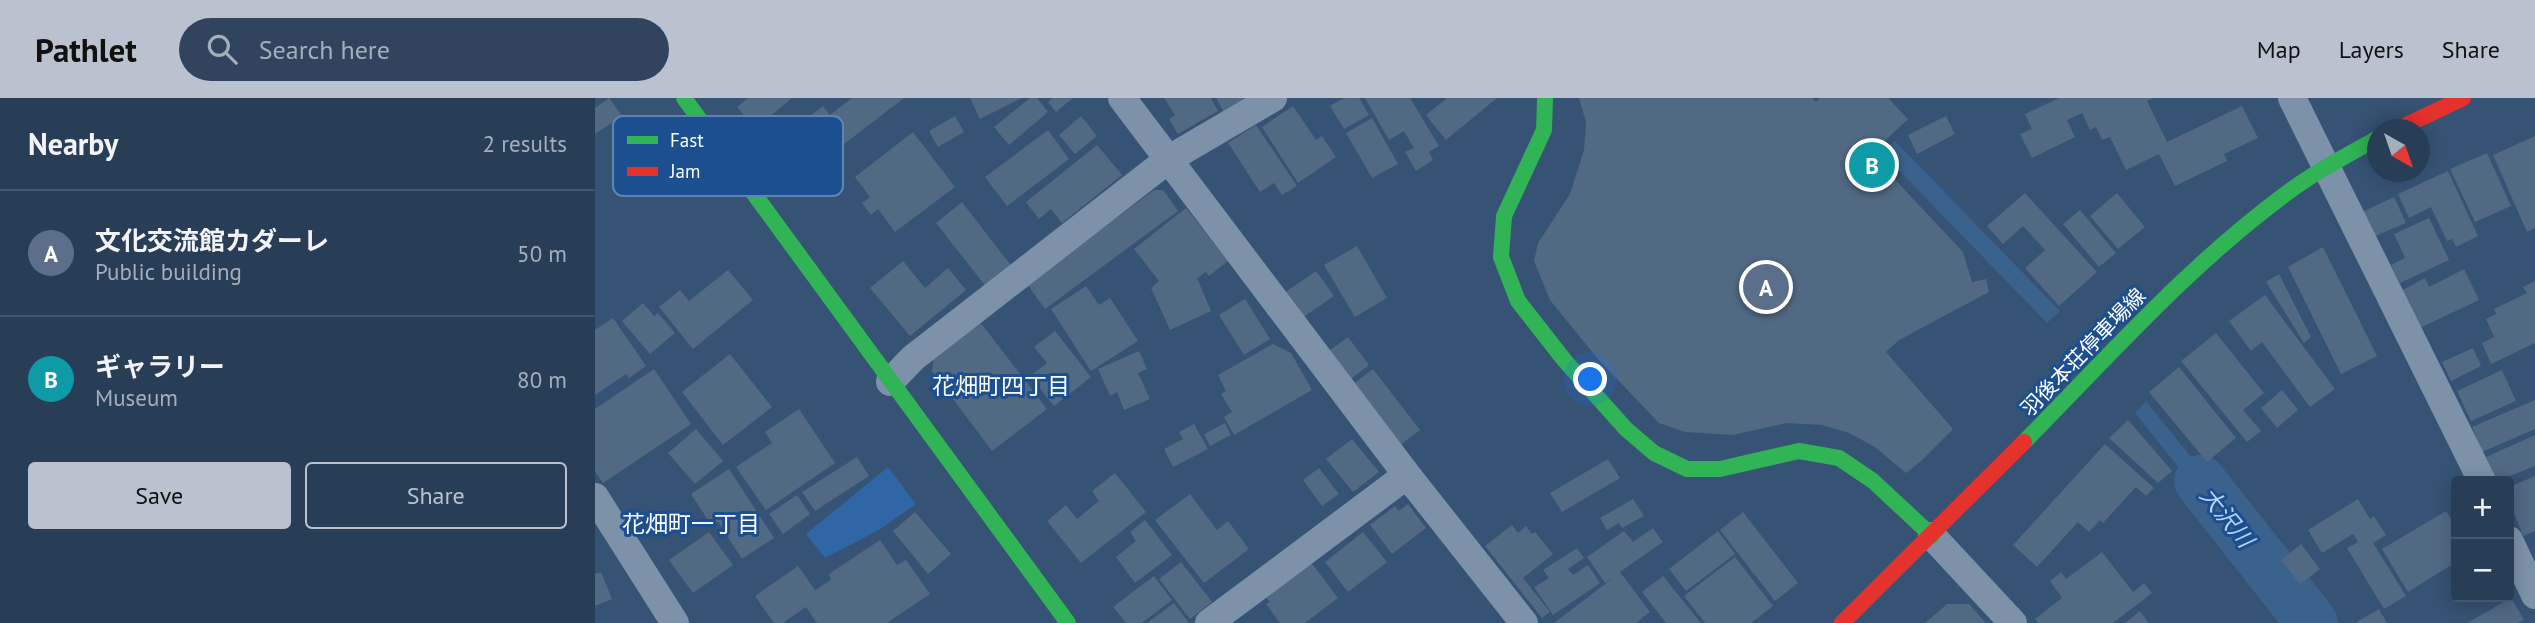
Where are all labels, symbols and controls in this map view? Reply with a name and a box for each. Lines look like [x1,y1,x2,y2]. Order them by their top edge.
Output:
search box [179,18,669,81]
text: Pathlet [35,28,137,71]
icon: search [203,30,241,68]
text: Search here [259,33,390,66]
text: Map [2257,34,2301,65]
text: Layers [2339,34,2404,65]
text: Share [2442,34,2500,65]
legend [613,116,843,196]
north arrow [2367,119,2430,182]
text: Nearby [28,124,118,163]
text: Fast [670,128,704,152]
text: 2 results [483,129,567,158]
pin: B [1849,139,1895,191]
text: Jam [669,159,700,183]
text: 文化交流館カダーレ [95,224,329,257]
text: A [44,239,58,268]
text: 50 m [517,239,567,268]
text: Public building [95,257,242,286]
pin: A [1743,261,1789,313]
street label: 羽後本荘停車場線 [2015,282,2151,422]
text: ギャラリー [95,350,225,383]
your location [1573,362,1607,396]
text: B [44,365,58,394]
text: 80 m [517,365,567,394]
district label: 花畑町四丁目 [932,371,1070,400]
text: Museum [95,383,178,412]
button: Save [28,462,291,529]
button: Share [305,462,567,529]
map controls [2451,476,2514,602]
button: + [2451,476,2514,539]
water label: 大沢川 [2194,481,2262,555]
district label: 花畑町一丁目 [622,509,760,538]
button: − [2451,539,2514,602]

